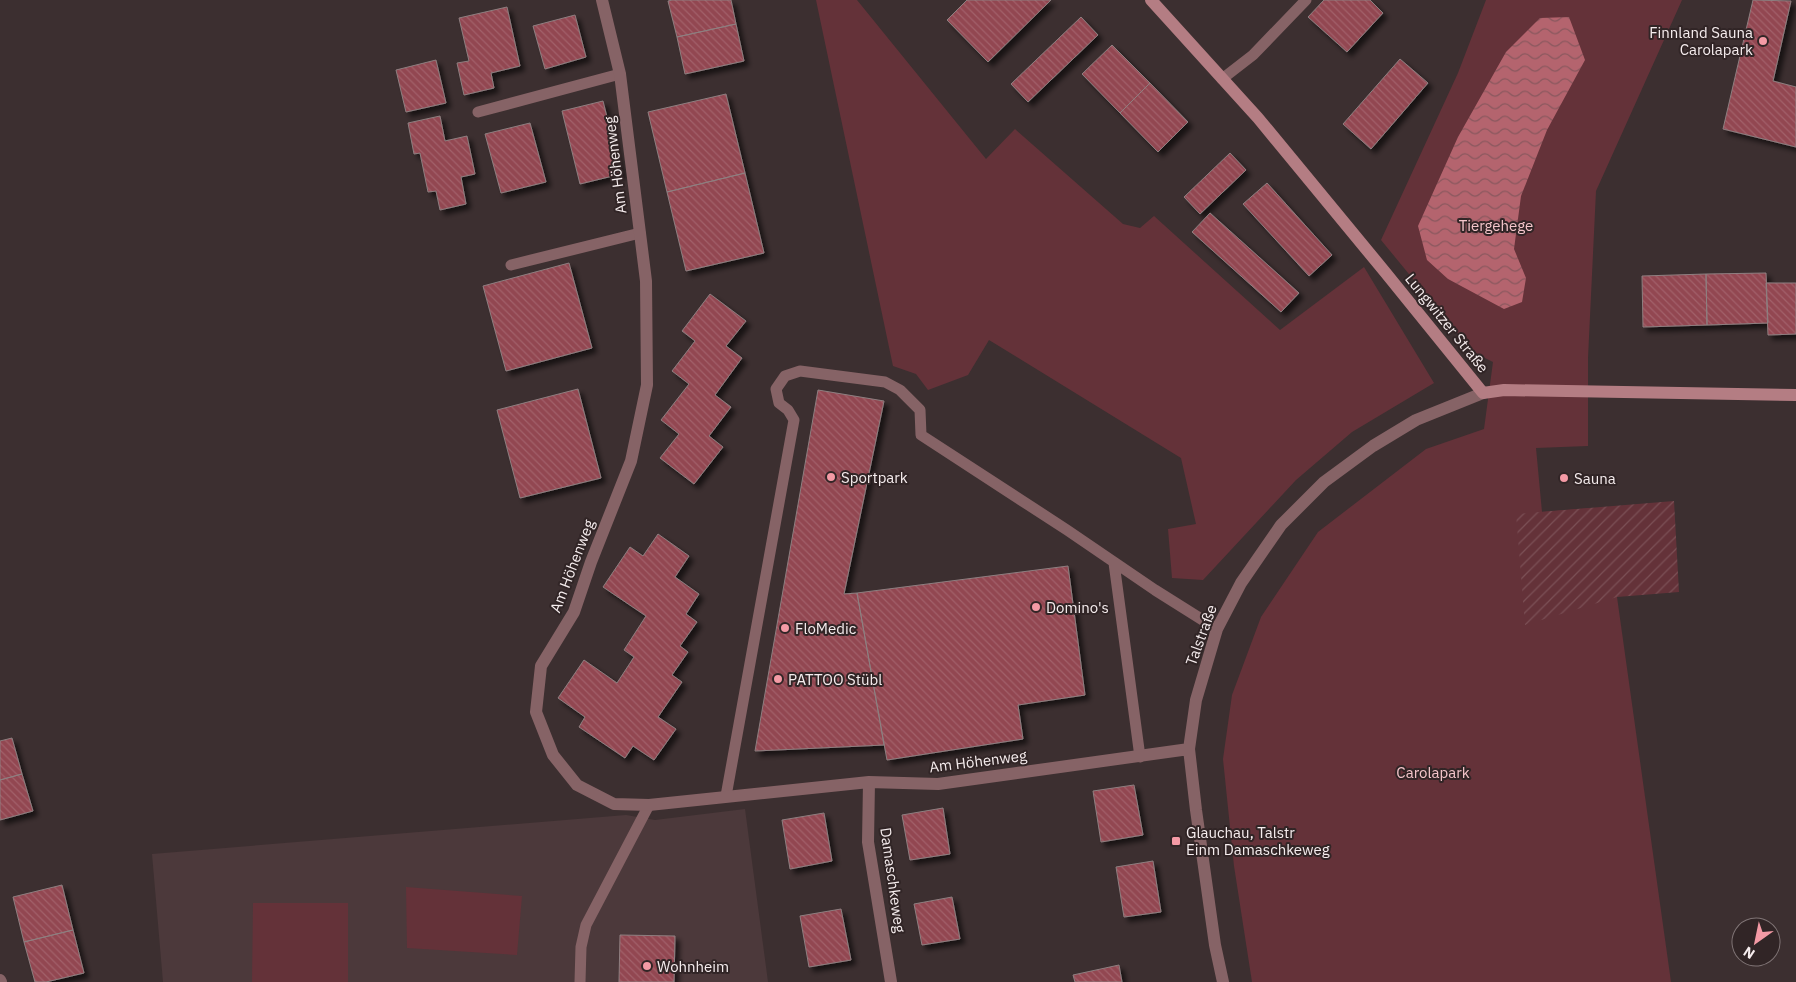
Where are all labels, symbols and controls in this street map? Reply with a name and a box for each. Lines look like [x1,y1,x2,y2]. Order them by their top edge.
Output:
place label: Finnland Sauna Carolapark [1649,23,1753,59]
marker: Finnland Sauna Carolapark [1757,35,1769,47]
street label: Am Höhenweg [600,115,630,215]
park label: Tiergehege [1459,216,1533,235]
street label: Lungwitzer Straße [1401,270,1493,376]
place label: Sportpark [841,468,908,487]
place label: Sauna [1574,469,1616,488]
marker: Sportpark [825,471,837,483]
marker: Sauna [1558,472,1570,484]
street label: Am Höhenweg [546,517,598,615]
place label: Domino's [1046,598,1109,617]
marker: Domino's [1030,601,1042,613]
street label: Talstraße [1181,602,1221,668]
place label: FloMedic [795,619,857,638]
marker: FloMedic [779,622,791,634]
place label: PATTOO Stübl [788,670,882,689]
marker: PATTOO Stübl [772,673,784,685]
street label: Am Höhenweg [928,746,1028,776]
park label: Carolapark [1396,763,1470,782]
place label: Glauchau, Talstr Einm Damaschkeweg [1186,823,1330,859]
street label: Damaschkeweg [876,826,910,934]
marker: Glauchau, Talstr Einm Damaschkeweg [1170,835,1182,847]
north arrow [1731,917,1781,967]
text: N [1740,943,1758,963]
place label: Wohnheim [657,957,729,976]
marker: Wohnheim [641,960,653,972]

